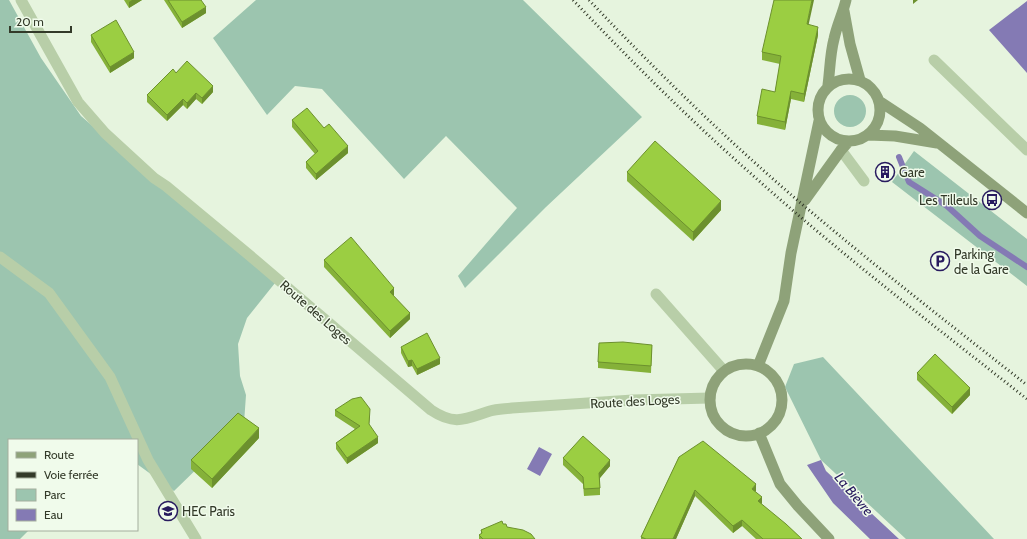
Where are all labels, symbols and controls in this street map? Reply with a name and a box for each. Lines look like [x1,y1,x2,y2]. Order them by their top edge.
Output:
scale bar [10,8,71,34]
text: 20 m [16,14,44,29]
building icon: Gare [874,161,896,183]
place label: Gare [899,164,925,180]
bus stop icon: Les Tilleuls [981,189,1003,211]
place label: Les Tilleuls [919,192,979,208]
place label: Parking de la Gare [954,246,1009,277]
parking icon: Parking de la Gare [929,250,951,272]
street label: Route des Loges [277,277,356,348]
street label: Route des Loges [590,391,681,411]
legend [8,439,138,531]
text: Route [44,447,74,462]
text: Voie ferrée [44,467,98,482]
water label: La Bièvre [831,469,878,520]
text: Parc [44,487,66,502]
school or university icon: HEC Paris [157,500,179,522]
place label: HEC Paris [182,503,236,519]
text: Eau [44,507,63,522]

